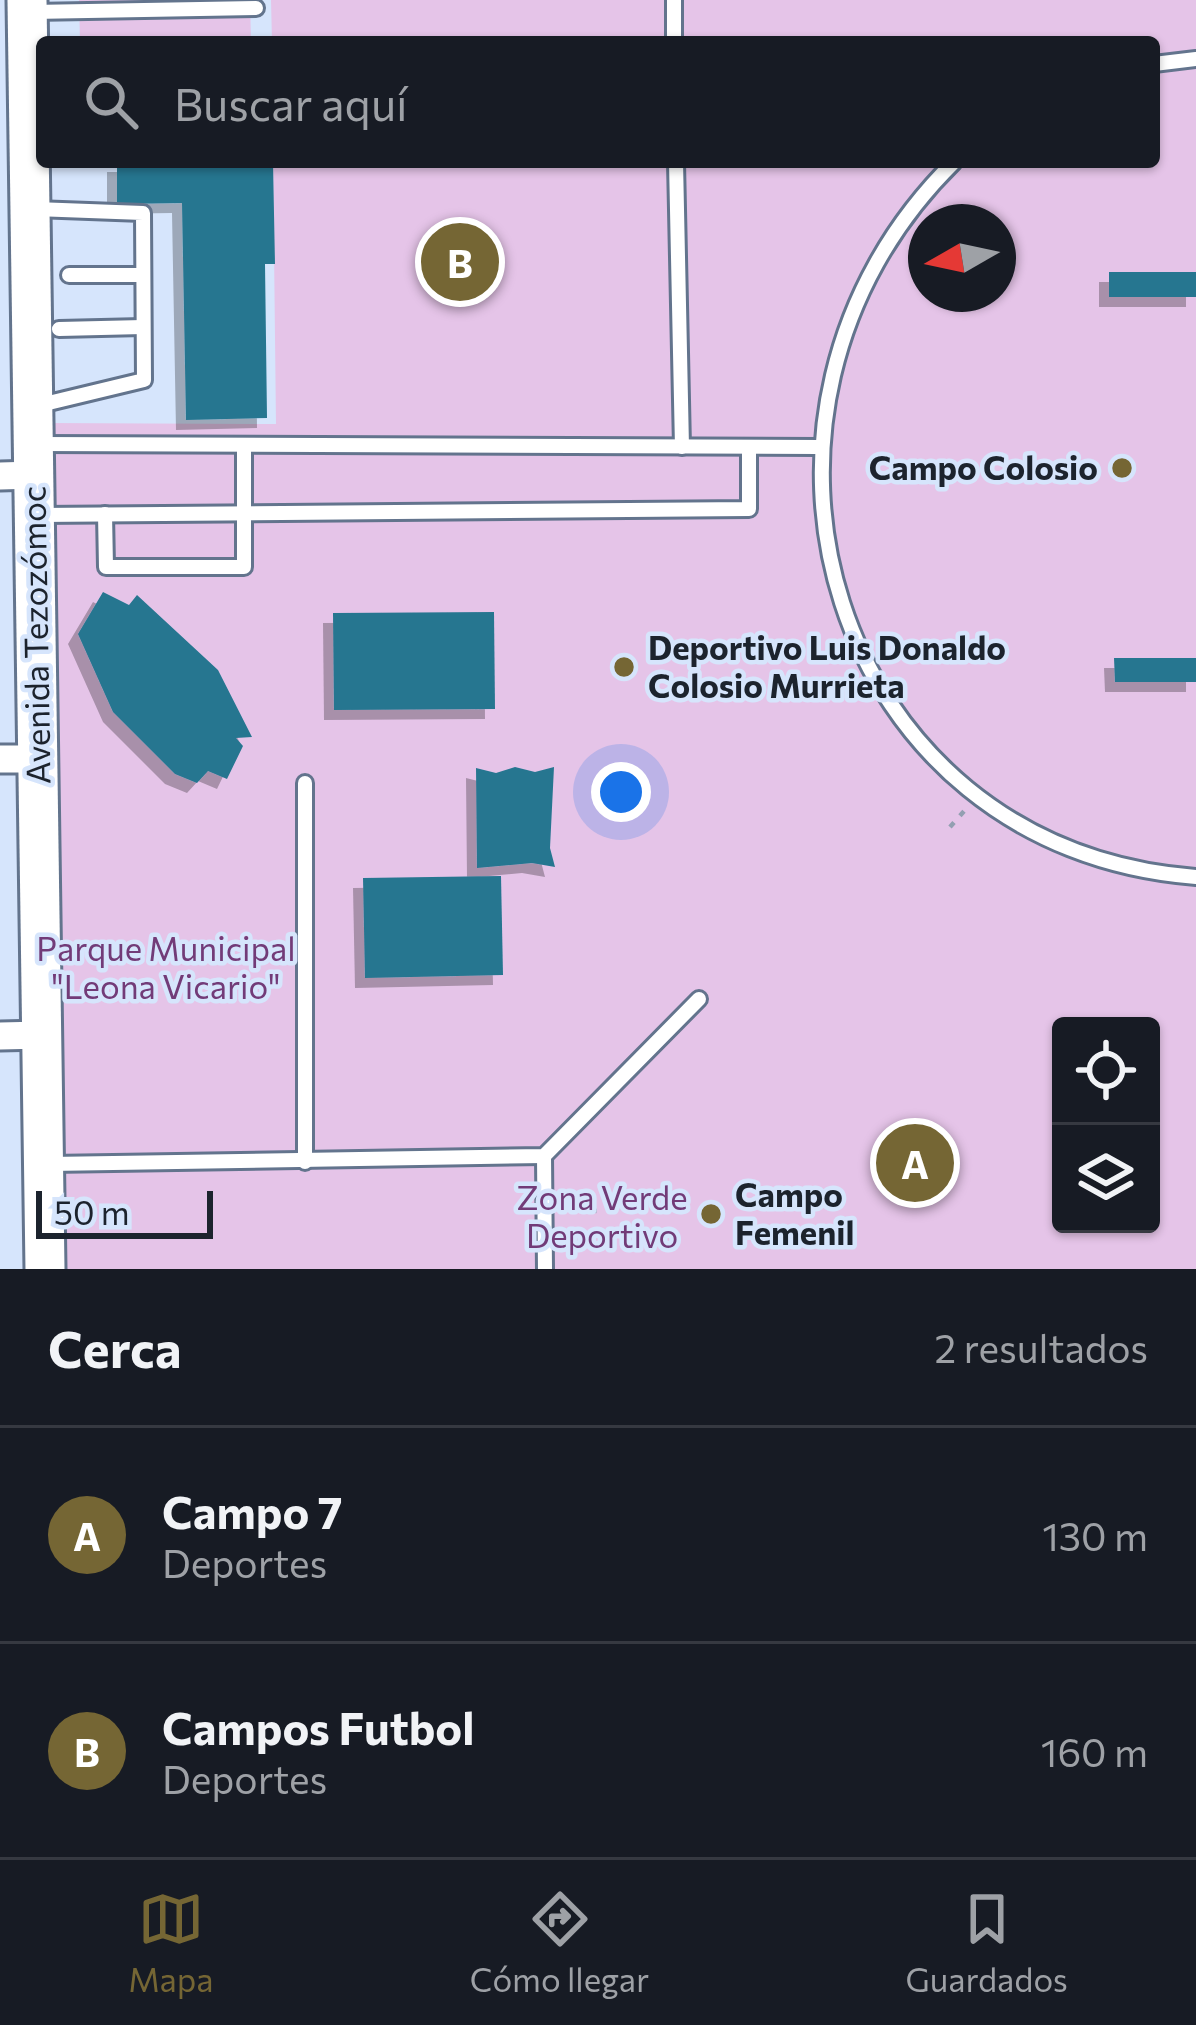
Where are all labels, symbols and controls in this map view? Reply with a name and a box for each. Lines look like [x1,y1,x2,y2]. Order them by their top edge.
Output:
search box [36,36,1160,168]
icon: search [78,69,144,135]
text: Buscar aquí [174,75,408,130]
north arrow [908,204,1016,312]
pin: B [421,217,499,307]
place label: Campo Colosio [869,446,1098,487]
marker: Campo Colosio [1109,455,1135,481]
street label: Avenida Tezozómoc [11,486,58,784]
place label: Deportivo Luis Donaldo Colosio Murrieta [648,626,1006,705]
marker: Deportivo Luis Donaldo Colosio Murrieta [611,654,637,680]
your location [591,762,651,822]
park label: Parque Municipal "Leona Vicario" [36,927,296,1006]
map controls [1052,1017,1160,1233]
button: locate [1052,1017,1160,1125]
pin: A [876,1118,954,1208]
button: layers [1052,1125,1160,1233]
place label: Campo Femenil [735,1173,854,1252]
park label: Zona Verde Deportivo [516,1176,688,1255]
scale bar [36,1185,213,1238]
text: 50 m [54,1191,130,1232]
marker: Campo Femenil [698,1201,724,1227]
text: Cerca [48,1316,182,1379]
text: 2 resultados [934,1323,1148,1371]
text: Campo 7 [162,1483,343,1538]
text: A [73,1511,101,1559]
text: 130 m [1042,1511,1148,1559]
text: Deportes [162,1538,327,1586]
text: Campos Futbol [162,1699,474,1754]
text: B [74,1727,100,1775]
text: 160 m [1041,1727,1148,1775]
text: Deportes [162,1754,327,1802]
tab: Mapa [128,1886,213,1999]
tab: Cómo llegar [470,1886,649,1999]
tab: Guardados [906,1886,1068,1999]

